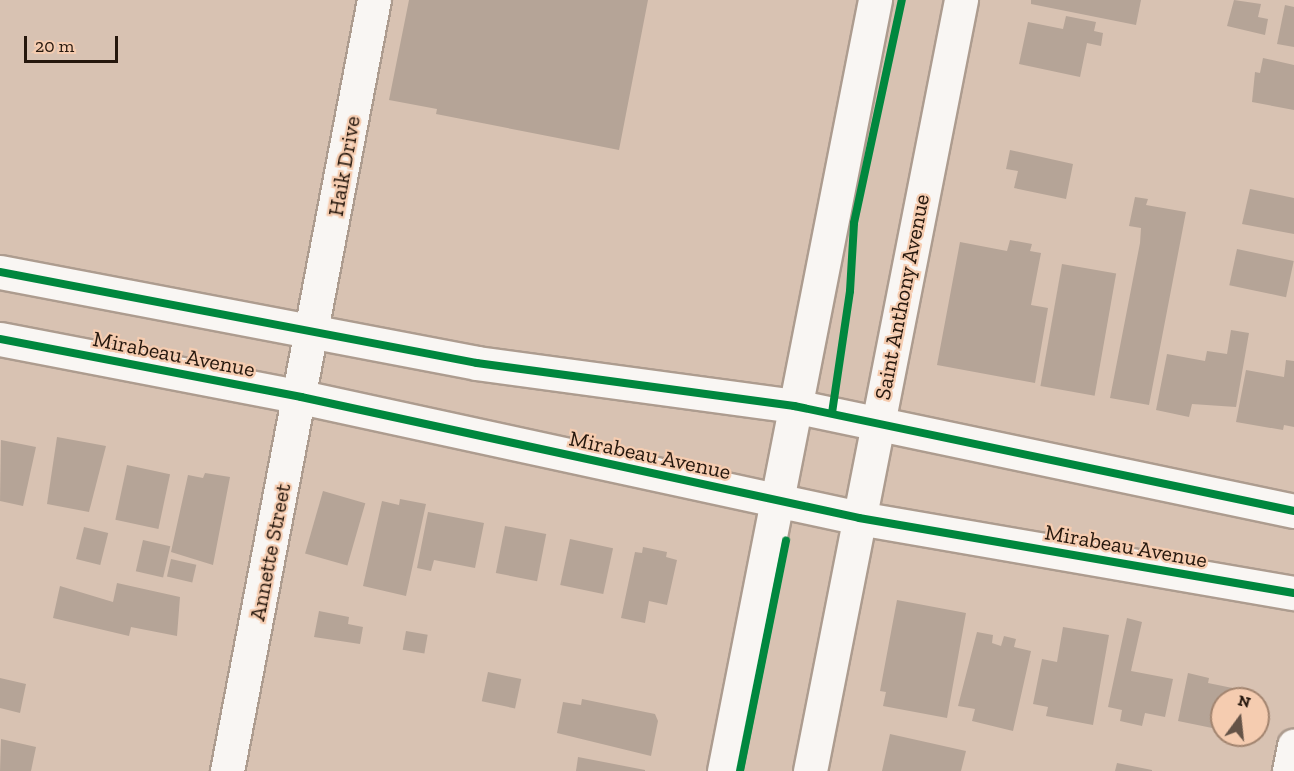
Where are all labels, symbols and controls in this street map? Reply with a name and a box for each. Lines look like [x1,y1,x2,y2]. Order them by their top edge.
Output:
scale bar [27,24,122,62]
text: 20 m [35,35,74,57]
street label: Haik Drive [322,114,366,218]
street label: Saint Anthony Avenue [869,191,935,403]
street label: Mirabeau Avenue [90,325,258,383]
street label: Mirabeau Avenue [566,425,734,485]
street label: Annette Street [244,481,296,623]
street label: Mirabeau Avenue [1042,519,1210,573]
north arrow [1210,687,1270,747]
text: N [1236,690,1253,712]

